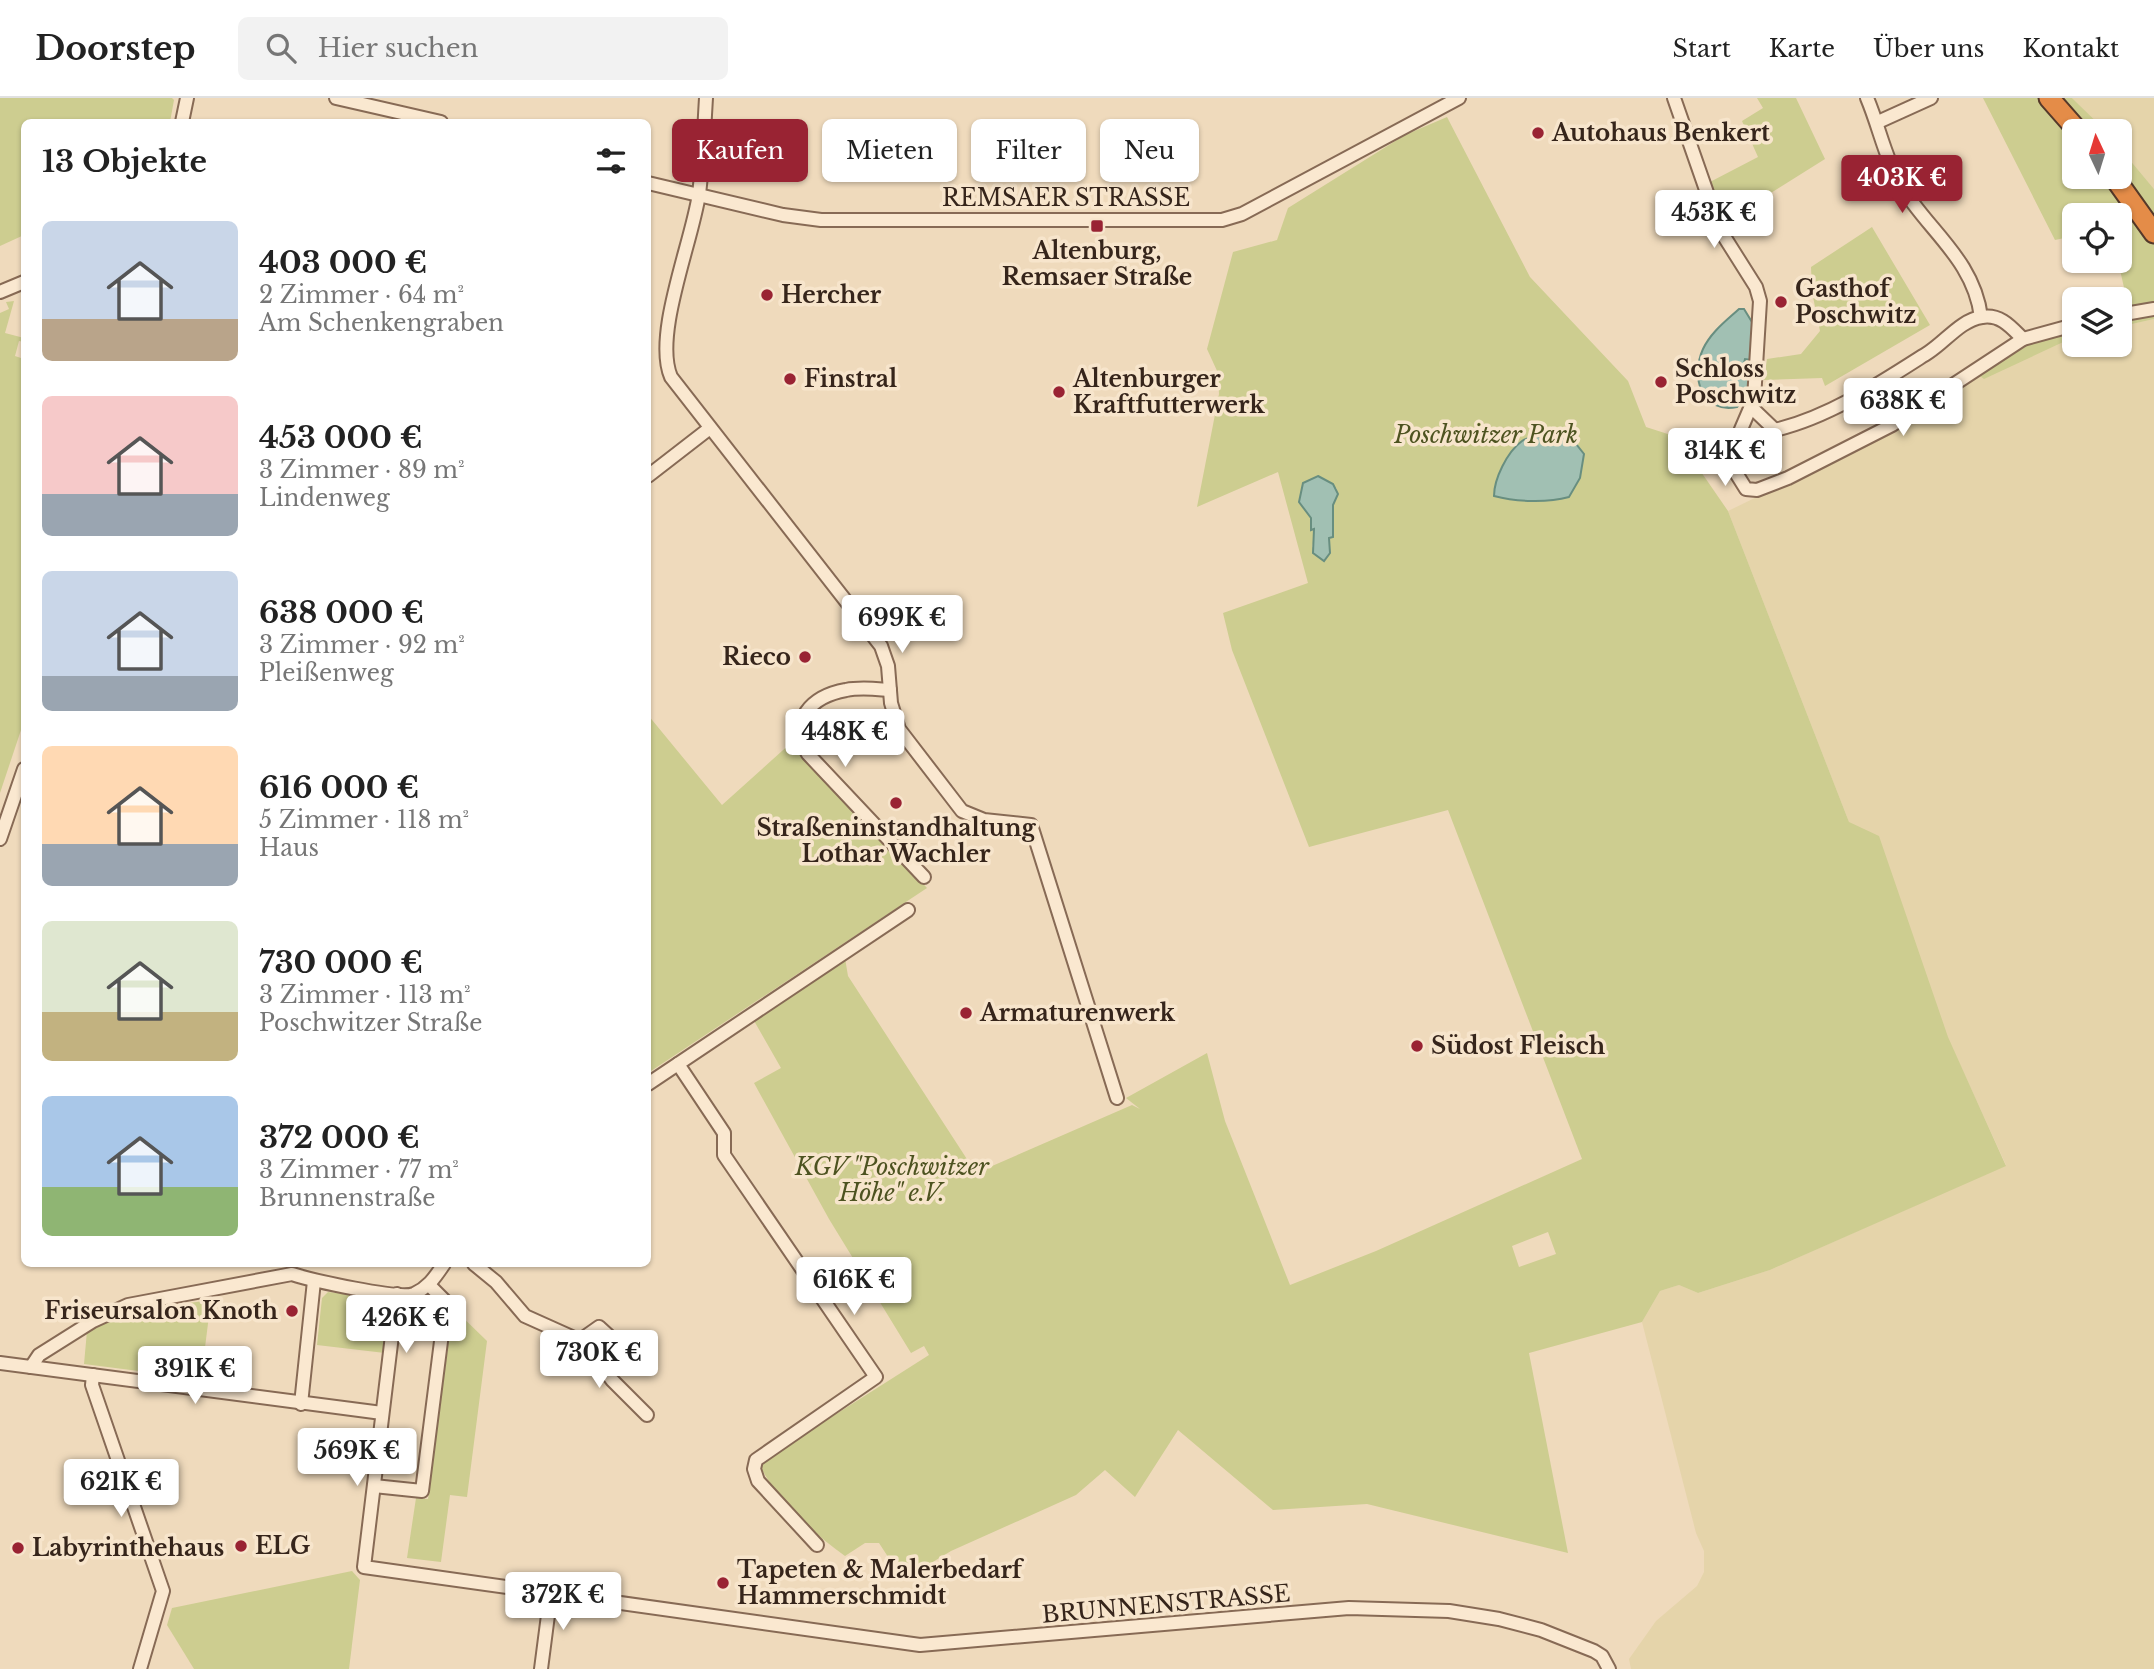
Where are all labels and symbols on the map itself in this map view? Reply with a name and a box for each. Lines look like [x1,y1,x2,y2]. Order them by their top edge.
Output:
place label: Autohaus Benkert [1551,119,1770,147]
north arrow [2062,119,2132,189]
marker: Autohaus Benkert [1530,125,1546,141]
pin: 403K € [1845,156,1959,215]
street label: REMSAER STRASSE [942,184,1190,212]
pin: 453K € [1657,190,1771,250]
marker: Altenburg, Remsaer Straße [1089,218,1105,234]
place label: Altenburg, Remsaer Straße [1002,237,1192,291]
place label: Gasthof Poschwitz [1795,275,1916,329]
place label: Hercher [781,281,882,309]
marker: Hercher [759,287,775,303]
marker: Gasthof Poschwitz [1773,294,1789,310]
place label: Schloss Poschwitz [1675,355,1796,409]
place label: Finstral [804,365,897,393]
place label: Altenburger Kraftfutterwerk [1072,365,1265,419]
marker: Finstral [782,371,798,387]
marker: Schloss Poschwitz [1653,374,1669,390]
pin: 638K € [1846,378,1960,438]
marker: Altenburger Kraftfutterwerk [1051,384,1067,400]
park label: Poschwitzer Park [1393,421,1578,449]
pin: 314K € [1668,428,1782,488]
pin: 699K € [845,596,959,655]
place label: Rieco [722,643,791,671]
marker: Rieco [797,649,813,665]
pin: 448K € [788,710,902,769]
marker: Straßeninstandhaltung Lothar Wachler [888,795,904,811]
place label: Straßeninstandhaltung Lothar Wachler [756,814,1037,868]
place label: Armaturenwerk [979,999,1176,1027]
marker: Armaturenwerk [958,1005,974,1021]
place label: Südost Fleisch [1431,1032,1606,1060]
marker: Südost Fleisch [1409,1038,1425,1054]
park label: KGV "Poschwitzer Höhe" e.V. [794,1153,990,1207]
pin: 616K € [797,1258,911,1317]
pin: 426K € [349,1296,463,1355]
place label: Friseursalon Knoth [44,1297,279,1325]
marker: Friseursalon Knoth [284,1303,300,1319]
pin: 730K € [542,1330,656,1390]
pin: 391K € [138,1346,252,1406]
pin: 569K € [300,1428,414,1488]
pin: 621K € [64,1460,178,1519]
place label: ELG [255,1532,310,1560]
place label: Labyrinthehaus [32,1534,224,1562]
marker: ELG [233,1538,249,1554]
marker: Labyrinthehaus [10,1540,26,1556]
place label: Tapeten & Malerbedarf Hammerschmidt [737,1556,1025,1610]
pin: 372K € [506,1572,620,1632]
marker: Tapeten & Malerbedarf Hammerschmidt [715,1575,731,1591]
street label: BRUNNENSTRASSE [1041,1579,1291,1629]

